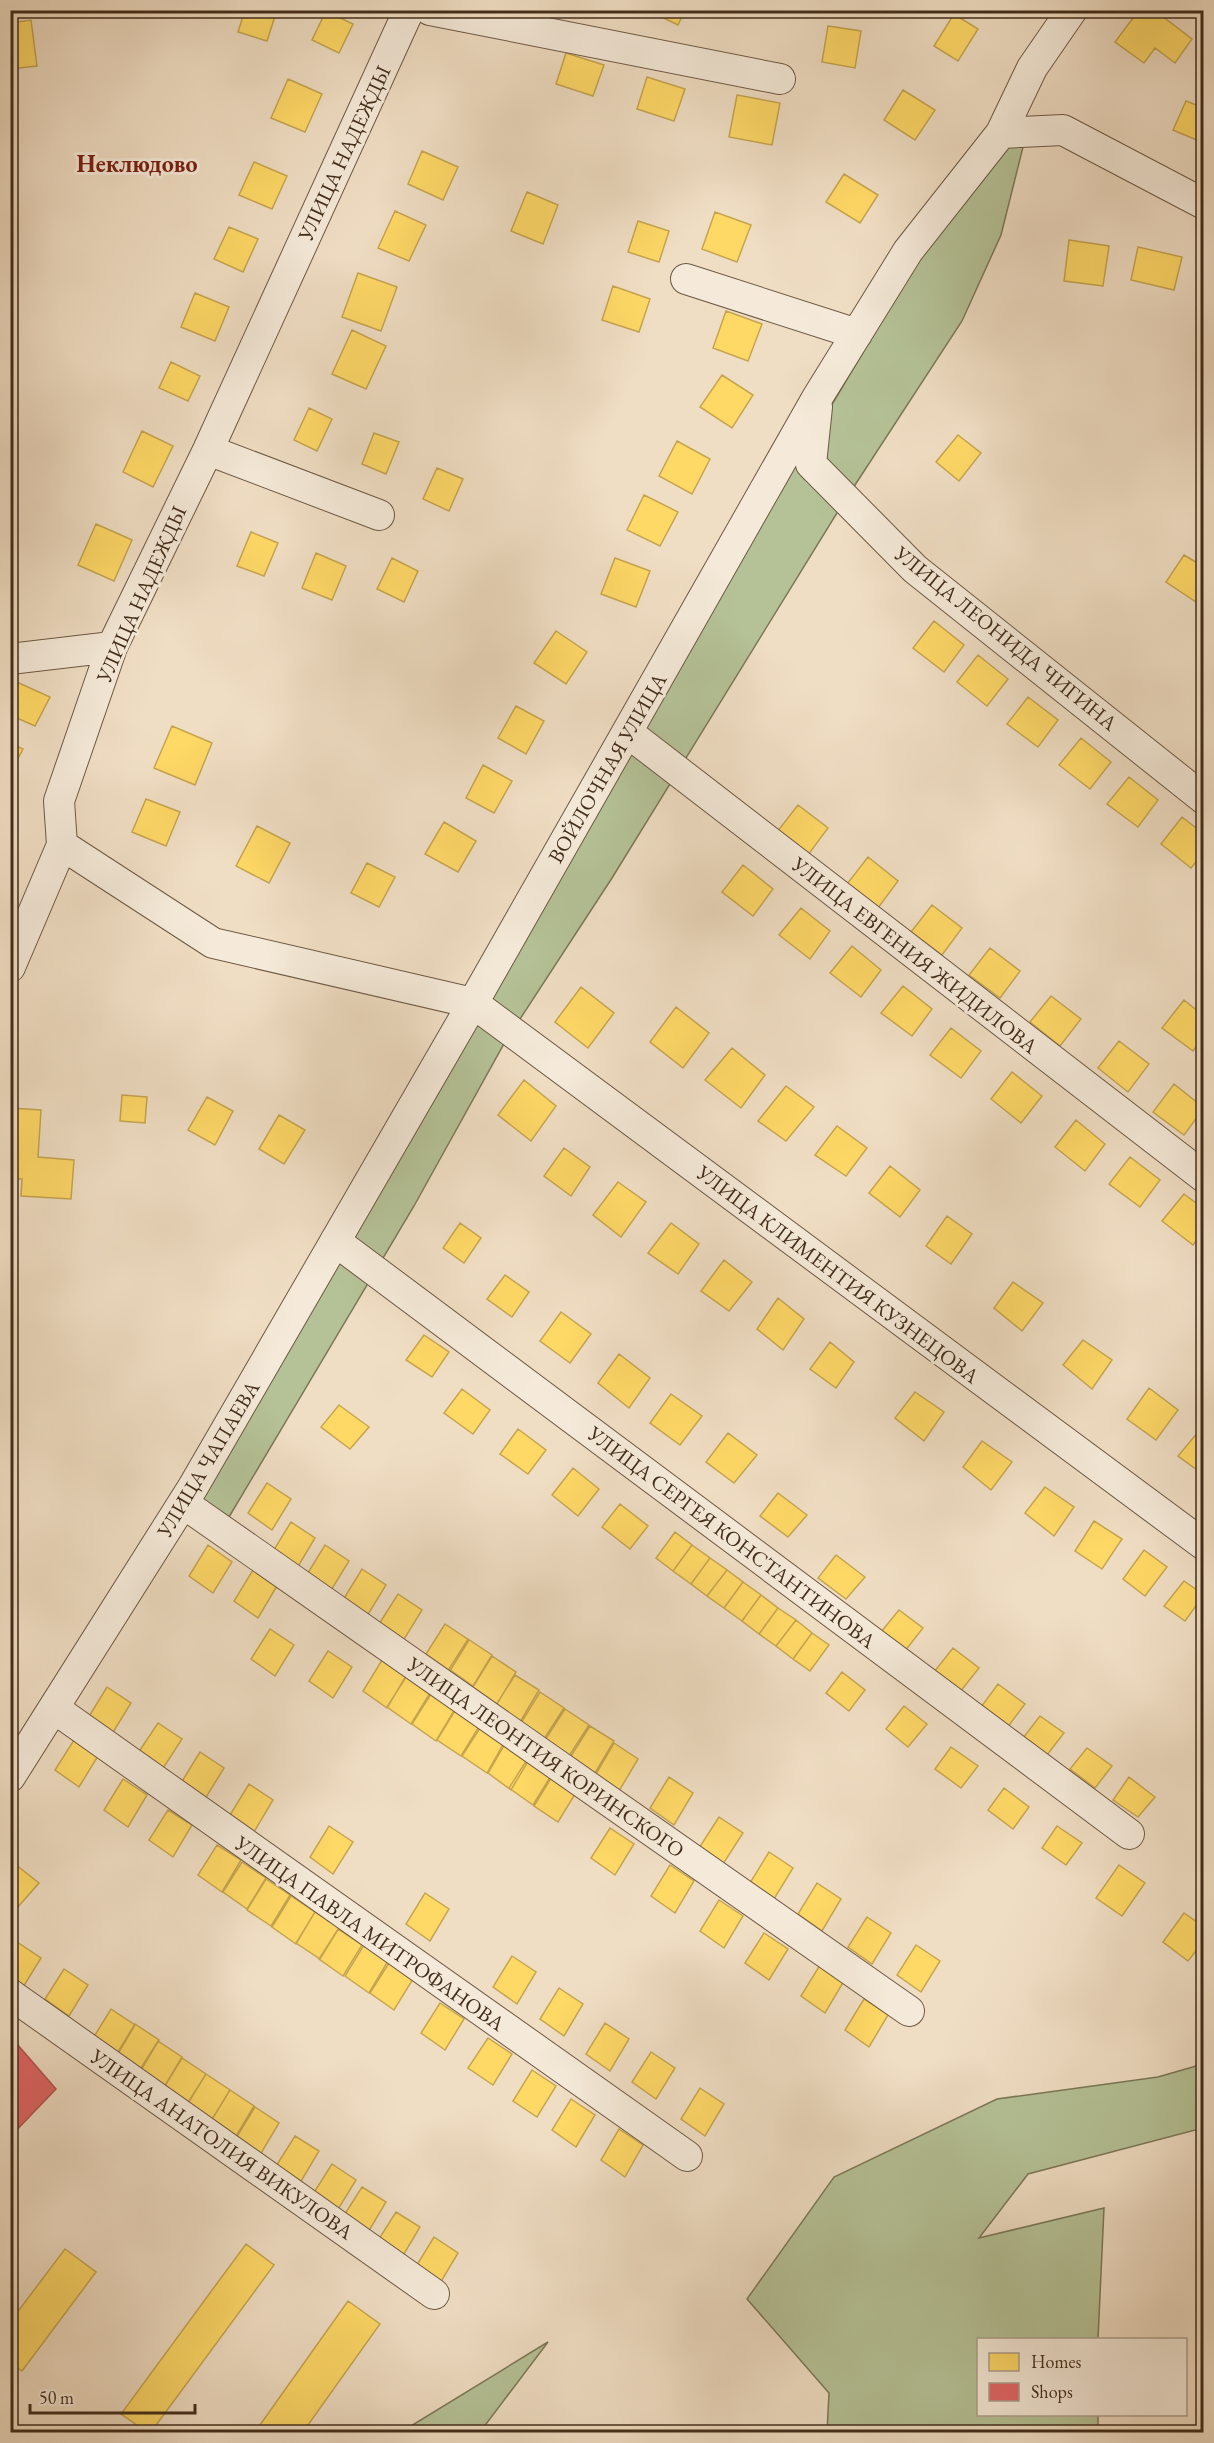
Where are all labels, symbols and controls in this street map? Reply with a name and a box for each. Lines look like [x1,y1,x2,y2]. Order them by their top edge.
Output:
street label: УЛИЦА НАДЕЖДЫ [291,61,397,246]
district label: Неклюдово [77,148,197,179]
street label: УЛИЦА НАДЕЖДЫ [89,501,192,688]
street label: УЛИЦА ЛЕОНИДА ЧИГИНА [888,539,1123,737]
street label: ВОЙЛОЧНАЯ УЛИЦА [542,668,673,868]
street label: УЛИЦА ЕВГЕНИЯ ЖИДИЛОВА [786,850,1044,1060]
street label: УЛИЦА КЛИМЕНТИЯ КУЗНЕЦОВА [691,1158,985,1389]
street label: УЛИЦА ЧАПАЕВА [150,1375,266,1543]
street label: УЛИЦА СЕРГЕЯ КОНСТАНТИНОВА [582,1419,882,1654]
street label: УЛИЦА ЛЕОНТИЯ КОРИНСКОГО [401,1650,690,1863]
street label: УЛИЦА ПАВЛА МИТРОФАНОВА [229,1829,511,2037]
street label: УЛИЦА АНАТОЛИЯ ВИКУЛОВА [84,2042,359,2246]
legend [977,2338,1187,2416]
text: Homes [1031,2350,1082,2373]
scale bar [30,2377,195,2415]
text: Shops [1031,2380,1073,2403]
text: 50 m [39,2386,74,2409]

